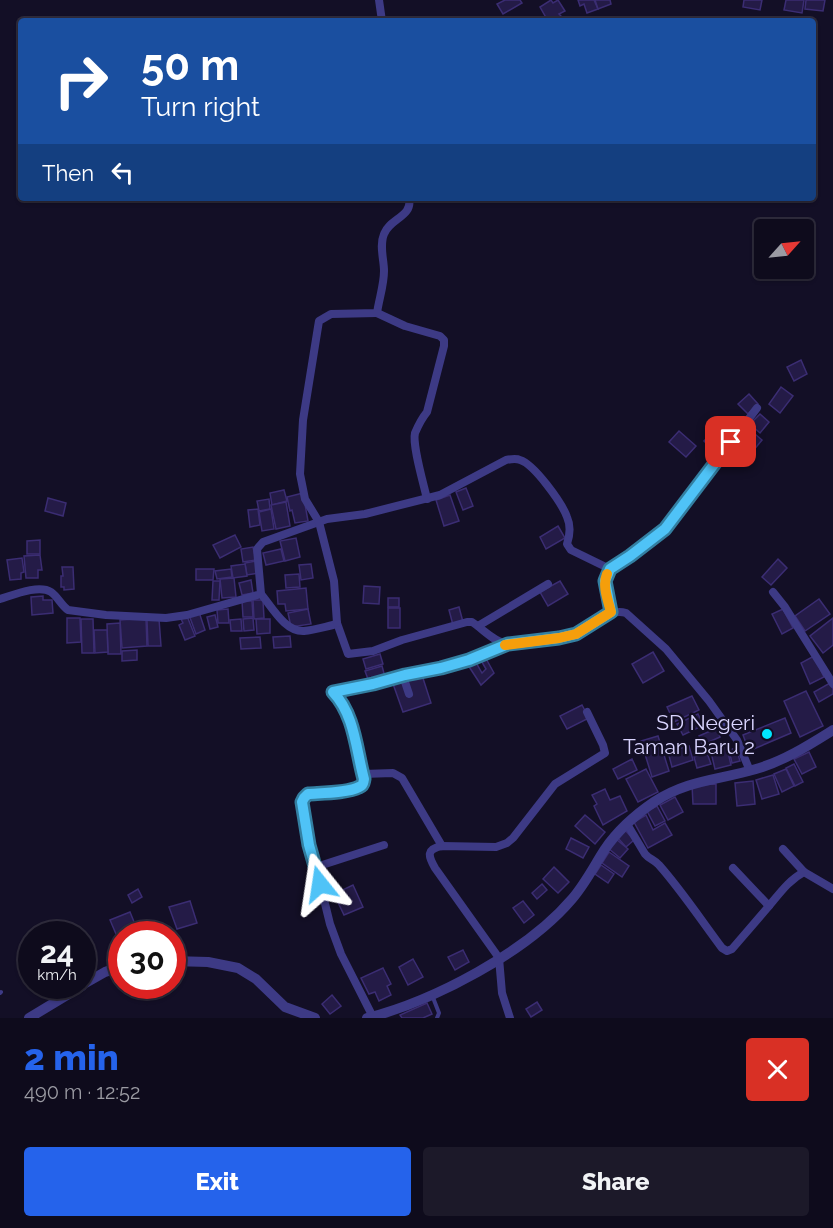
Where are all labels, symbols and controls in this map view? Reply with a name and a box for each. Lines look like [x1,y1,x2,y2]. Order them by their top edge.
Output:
text: 50 m [141,41,239,90]
icon: right [42,42,120,120]
text: Turn right [141,91,260,122]
icon: left [106,156,139,189]
text: Then [42,160,94,186]
north arrow [754,219,814,279]
map controls [754,219,814,279]
pin [705,416,756,467]
icon: arrive [714,425,747,458]
place label: SD Negeri Taman Baru 2 [623,710,755,759]
marker: SD Negeri Taman Baru 2 [760,727,774,741]
position arrow [288,852,352,916]
speed limit sign: 30 [108,921,186,999]
text: 24 [40,935,74,970]
text: km/h [37,966,77,984]
text: 2 min [24,1036,119,1078]
button: close [746,1038,809,1101]
text: 490 m · 12:52 [24,1080,140,1104]
button: Exit [24,1147,411,1216]
button: Share [423,1147,809,1216]

